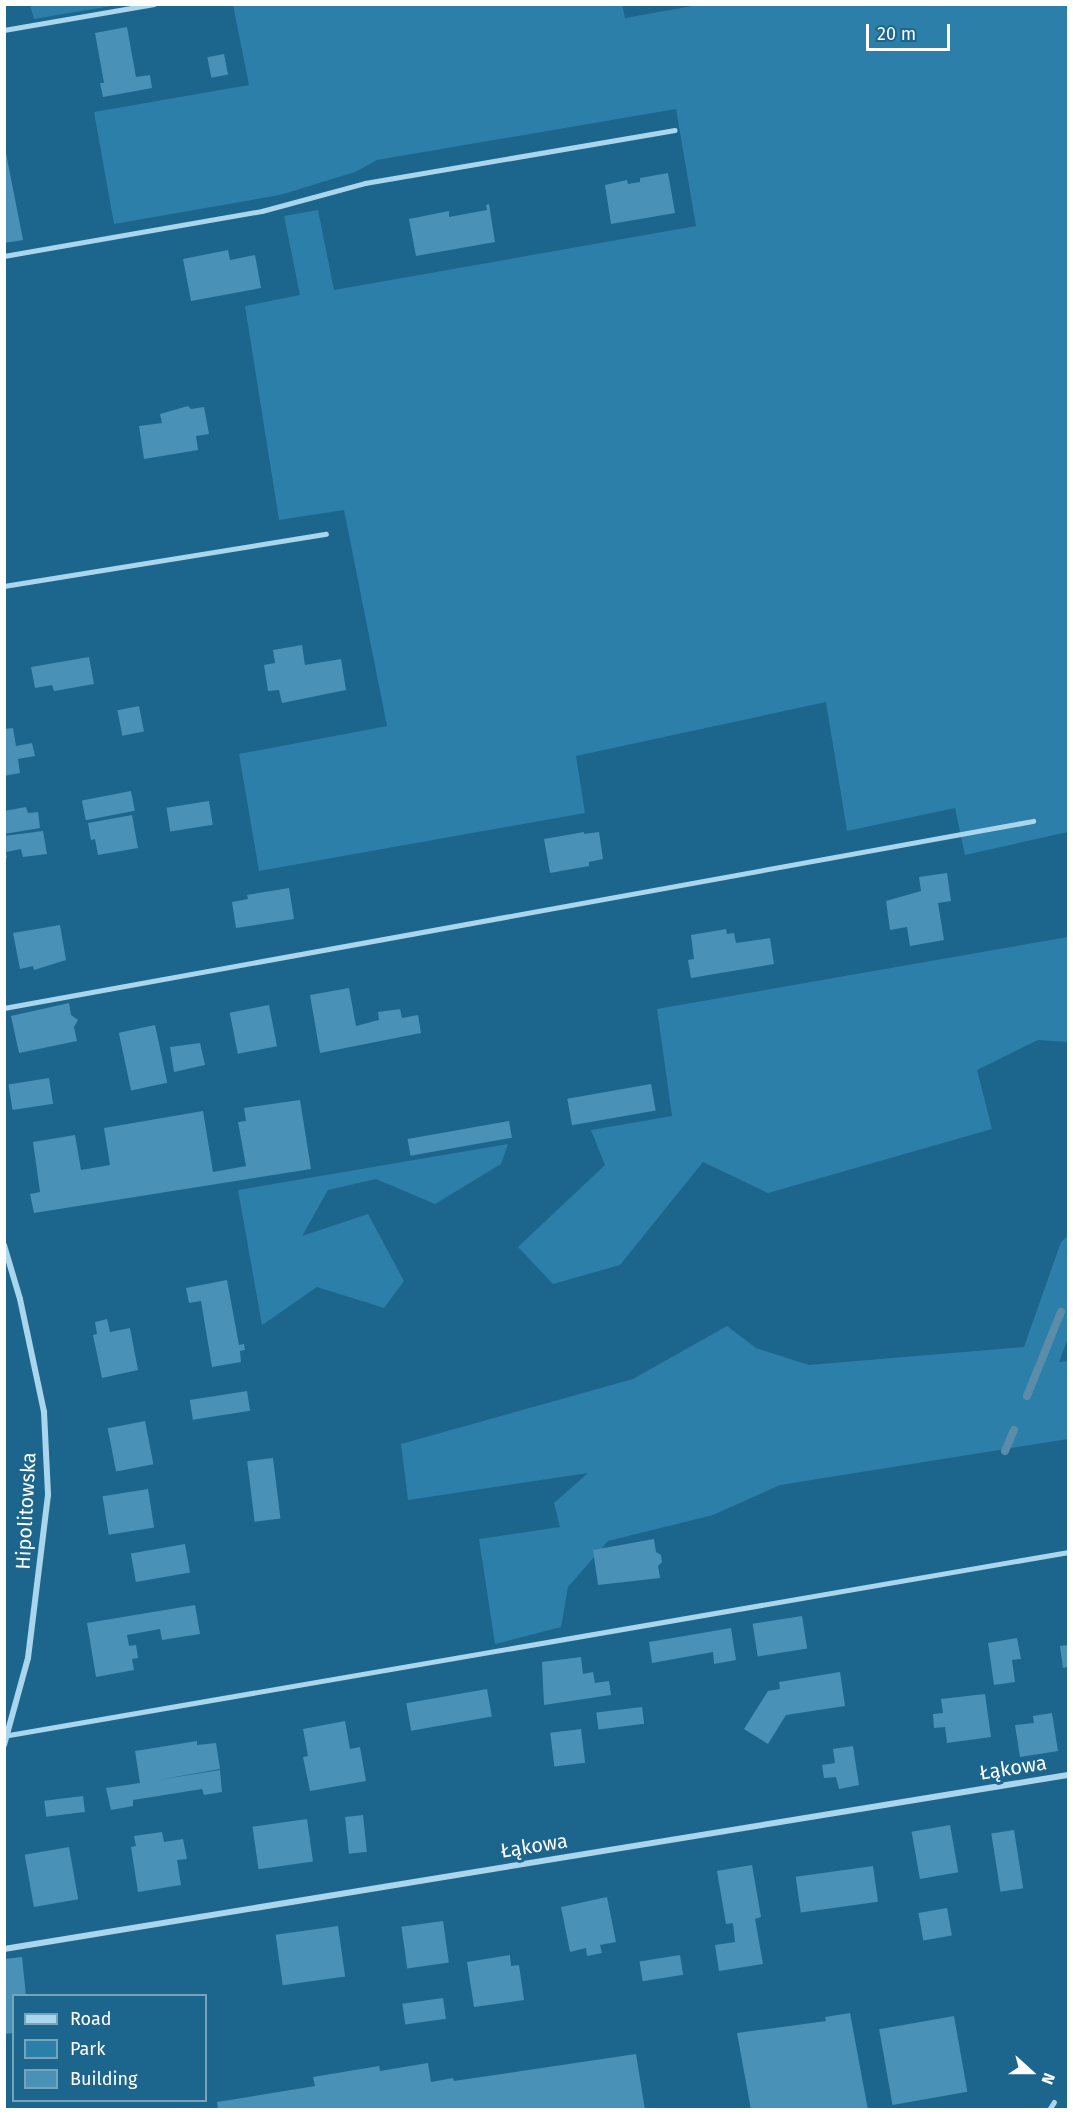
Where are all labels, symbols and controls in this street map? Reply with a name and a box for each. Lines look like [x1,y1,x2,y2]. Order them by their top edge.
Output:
scale bar [869,12,953,50]
text: 20 m [877,23,916,45]
street label: Hipolitowska [11,1452,41,1570]
street label: Łąkowa [978,1751,1048,1785]
street label: Łąkowa [499,1829,569,1863]
legend [12,1994,207,2102]
text: Road [70,2008,112,2030]
text: Park [70,2038,105,2060]
north arrow [1001,2042,1061,2102]
text: Building [70,2068,137,2090]
text: N [1038,2070,1059,2087]

